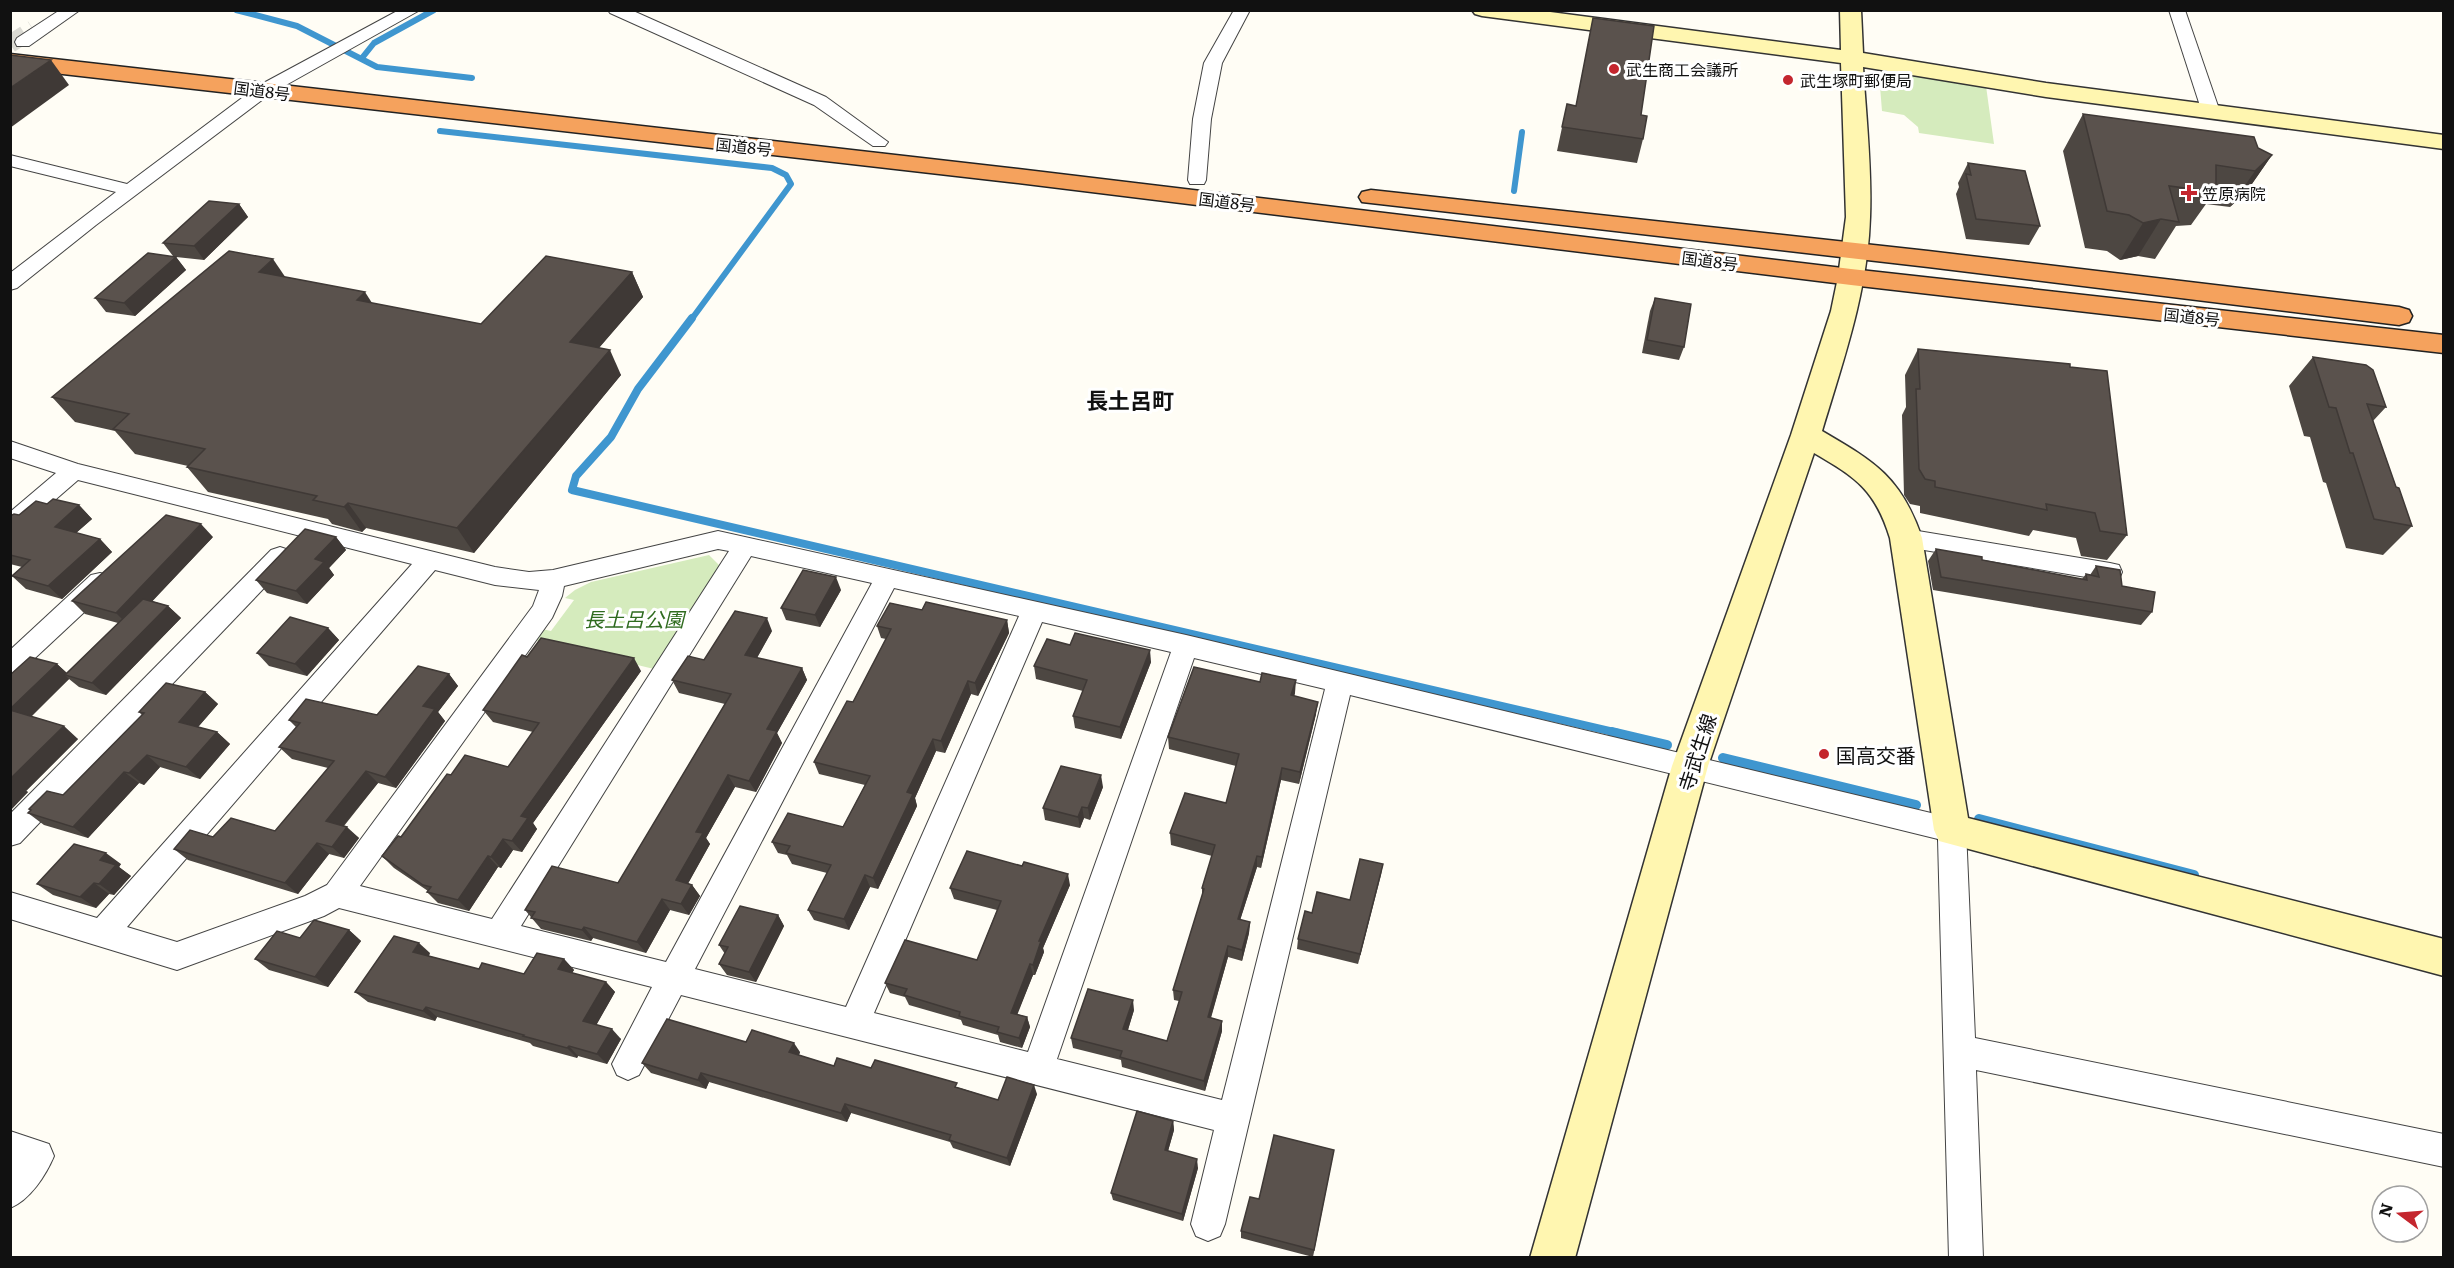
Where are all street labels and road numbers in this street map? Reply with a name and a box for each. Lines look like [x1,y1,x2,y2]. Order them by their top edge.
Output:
street label: 国道8号 [232,75,292,105]
street label: 国道8号 [714,131,774,161]
street label: 国道8号 [1197,186,1257,216]
street label: 国道8号 [1680,245,1740,275]
street label: 国道8号 [2162,301,2222,331]
street label: 寺武生線 [1669,709,1723,795]

